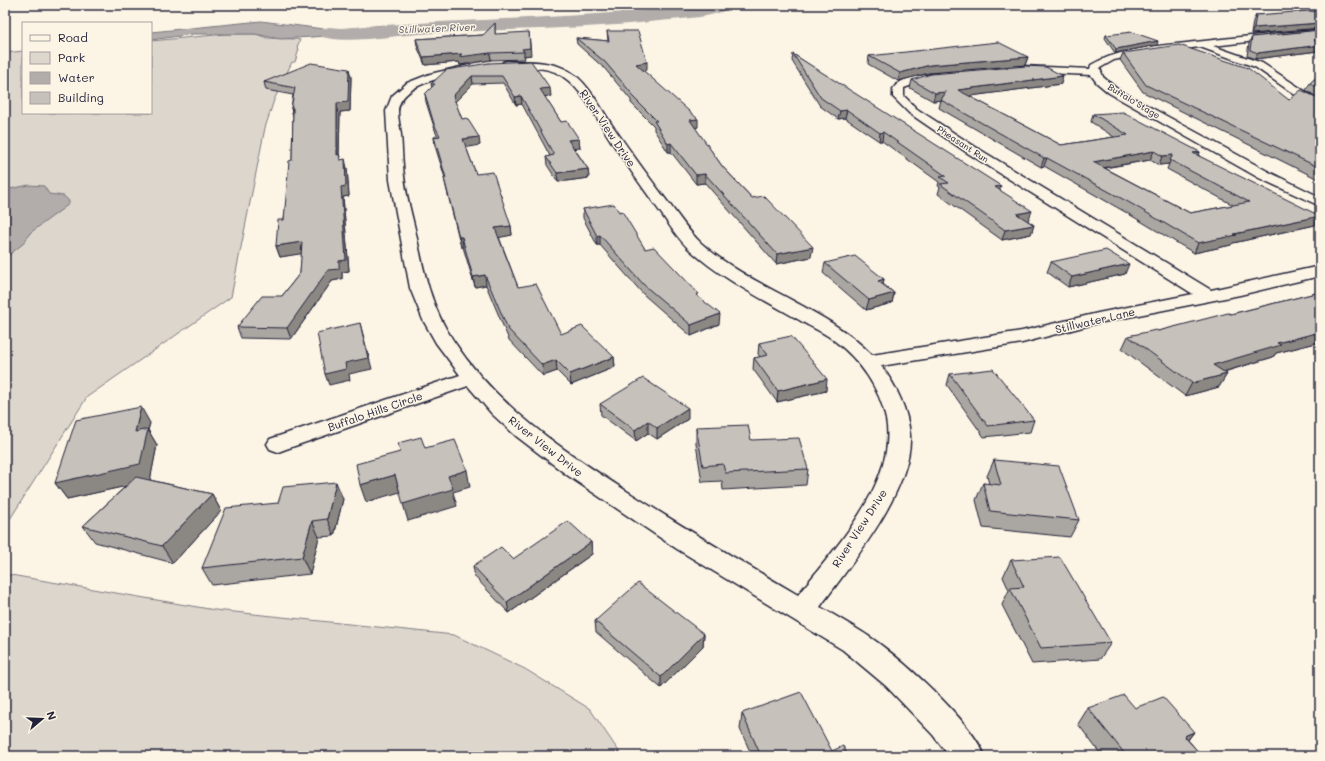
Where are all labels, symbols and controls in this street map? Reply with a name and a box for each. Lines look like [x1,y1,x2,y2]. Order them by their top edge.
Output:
water label: Stillwater River [398,20,476,36]
legend [22,22,152,114]
text: Road [58,29,88,45]
text: Park [58,49,85,65]
text: Water [58,69,95,85]
street label: Buffalo Stage [1106,81,1162,121]
street label: River View Drive [576,86,640,170]
text: Building [58,89,104,105]
street label: Pheasant Run [935,123,991,165]
street label: Stillwater Lane [1054,303,1137,336]
street label: Buffalo Hills Circle [326,388,425,434]
street label: River View Drive [506,412,586,480]
street label: River View Drive [828,486,890,570]
north arrow [22,699,62,739]
text: N [43,709,60,722]

